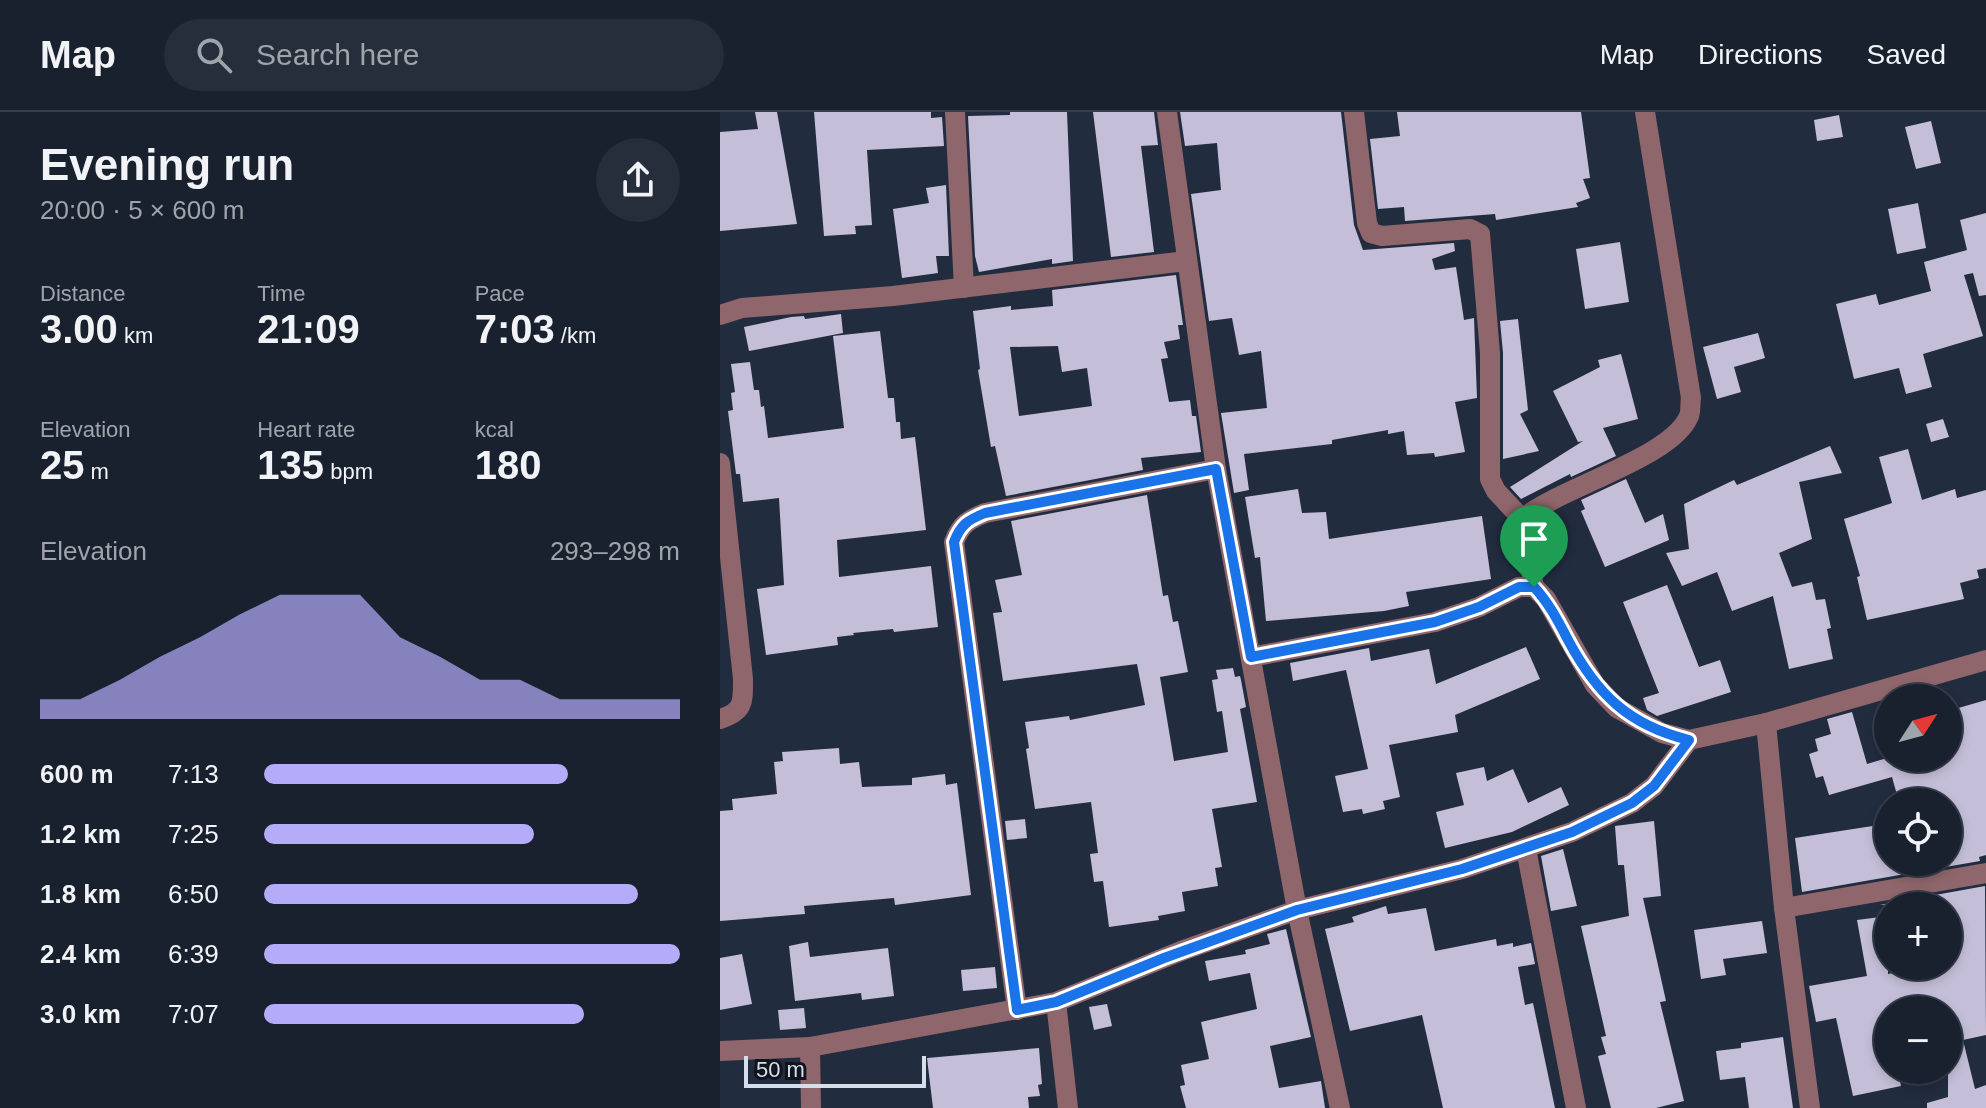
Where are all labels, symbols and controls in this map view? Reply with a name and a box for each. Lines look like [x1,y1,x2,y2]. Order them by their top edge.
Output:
search box [164,19,724,91]
icon: search [192,33,236,77]
text: Map [40,34,116,76]
text: Search here [256,38,419,71]
text: Map [1600,39,1654,70]
text: Directions [1698,39,1823,70]
text: Saved [1867,39,1946,70]
button: share [596,138,680,222]
text: Evening run [40,140,294,189]
text: 20:00 · 5 × 600 m [40,195,245,225]
text: Distance [40,281,126,306]
text: Time [257,281,305,306]
text: Pace [475,281,525,306]
text: 3.00 [40,307,118,351]
text: 21:09 [257,307,360,351]
text: 7:03 [475,307,555,351]
text: km [118,323,153,348]
text: /km [555,323,596,348]
text: Elevation [40,417,131,442]
text: Heart rate [257,417,355,442]
text: kcal [475,417,514,442]
text: 25 [40,443,85,487]
text: 135 [257,443,324,487]
text: 180 [475,443,541,487]
text: m [85,459,109,484]
text: bpm [324,459,373,484]
pin [1500,505,1568,587]
icon: arrive [1512,517,1556,561]
text: Elevation [40,536,147,566]
text: 293–298 m [550,536,680,566]
north arrow [1874,684,1962,772]
map controls [1874,684,1962,1084]
text: 600 m [40,759,114,789]
text: 7:13 [168,759,219,789]
button: locate [1874,788,1962,876]
text: 1.2 km [40,819,121,849]
text: 7:25 [168,819,219,849]
text: 1.8 km [40,879,121,909]
text: 6:50 [168,879,219,909]
button: + [1874,892,1962,980]
text: 2.4 km [40,939,121,969]
text: 6:39 [168,939,219,969]
button: − [1874,996,1962,1084]
text: 3.0 km [40,999,121,1029]
text: 7:07 [168,999,219,1029]
scale bar [744,1052,926,1088]
text: 50 m [756,1057,805,1082]

